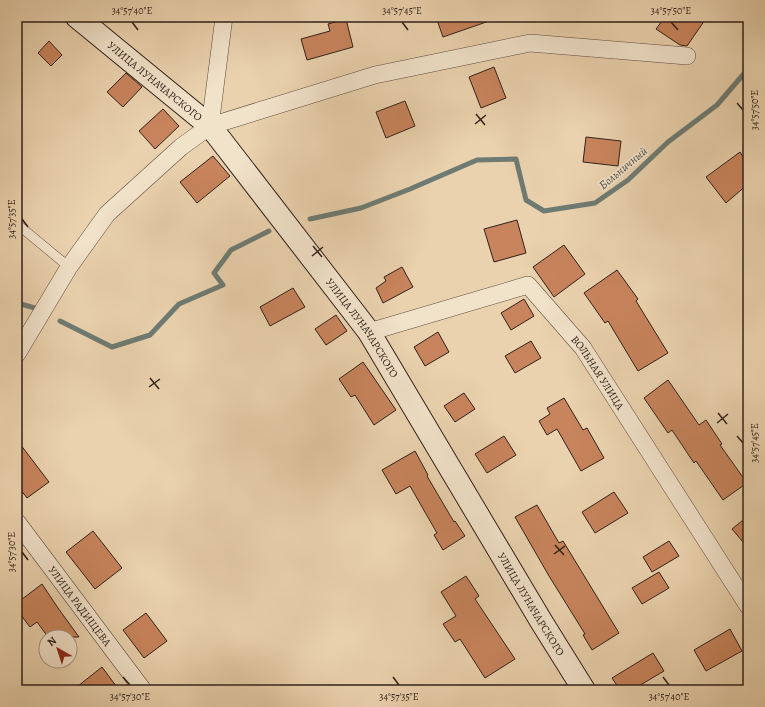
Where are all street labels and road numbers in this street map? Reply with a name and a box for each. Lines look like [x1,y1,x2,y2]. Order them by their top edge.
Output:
street label: УЛИЦА ЛУНАЧАРСКОГО [104,38,206,125]
street label: УЛИЦА ЛУНАЧАРСКОГО [322,275,402,381]
street label: ВОЛЬНАЯ УЛИЦА [567,332,628,413]
street label: УЛИЦА ЛУНАЧАРСКОГО [494,550,568,659]
street label: УЛИЦА РАДИЩЕВА [45,563,115,650]

